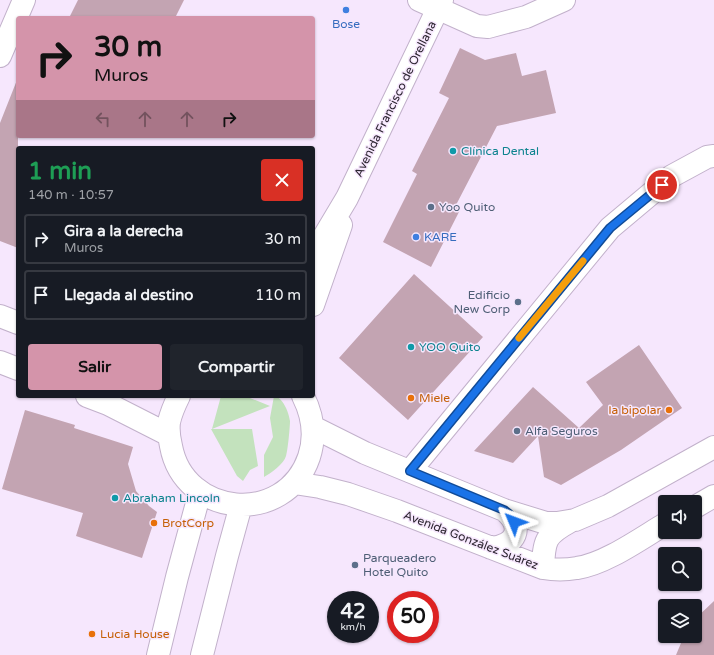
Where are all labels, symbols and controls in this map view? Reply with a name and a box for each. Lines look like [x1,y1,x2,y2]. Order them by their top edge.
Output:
marker: Bose [341,5,351,15]
place label: Bose [332,17,360,31]
street label: Avenida Francisco de Orellana [351,19,439,179]
text: 30 m [94,30,162,64]
icon: right [28,32,80,84]
text: Muros [94,64,148,86]
icon: left [92,108,114,130]
icon: ahead [134,108,156,130]
icon: ahead [176,108,198,130]
icon: right [218,108,240,130]
place label: Clínica Dental [461,144,539,158]
marker: Clínica Dental [448,146,458,156]
text: 1 min [28,157,92,186]
button: close [261,159,303,201]
pin [645,168,679,202]
icon: arrive [651,174,673,196]
text: 140 m · 10:57 [28,187,114,203]
place label: Yoo Quito [439,200,495,214]
marker: Yoo Quito [426,202,436,212]
text: Gira a la derecha [64,222,183,240]
icon: right [30,228,52,250]
text: 30 m [264,230,301,248]
place label: KARE [424,230,457,244]
marker: KARE [411,232,421,242]
text: Muros [64,240,103,256]
icon: arrive [30,284,52,306]
text: Llegada al destino [64,286,193,304]
text: 110 m [255,286,301,304]
place label: Edificio New Corp [454,288,510,316]
marker: Edificio New Corp [513,297,523,307]
place label: YOO Quito [419,340,481,354]
marker: YOO Quito [406,342,416,352]
button: Salir [28,344,162,390]
button: Compartir [170,344,303,390]
place label: Miele [419,391,450,405]
marker: Miele [406,393,416,403]
place label: la bipolar [608,403,661,417]
marker: la bipolar [664,405,674,415]
place label: Alfa Seguros [525,424,598,438]
marker: Alfa Seguros [512,426,522,436]
place label: Abraham Lincoln [123,491,220,505]
marker: Abraham Lincoln [110,493,120,503]
map controls [658,495,702,643]
button: sound [658,495,702,539]
position arrow [493,501,535,543]
street label: Avenida González Suárez [402,508,540,572]
place label: BrotCorp [162,516,214,530]
marker: BrotCorp [149,518,159,528]
button: search [658,547,702,591]
place label: Parqueadero Hotel Quito [363,551,436,579]
marker: Parqueadero Hotel Quito [350,560,360,570]
speed limit sign: 50 [387,591,439,643]
button: layers [658,599,702,643]
text: 42 [340,600,366,624]
text: km/h [340,621,366,633]
place label: Lucia House [100,627,170,641]
marker: Lucia House [87,629,97,639]

